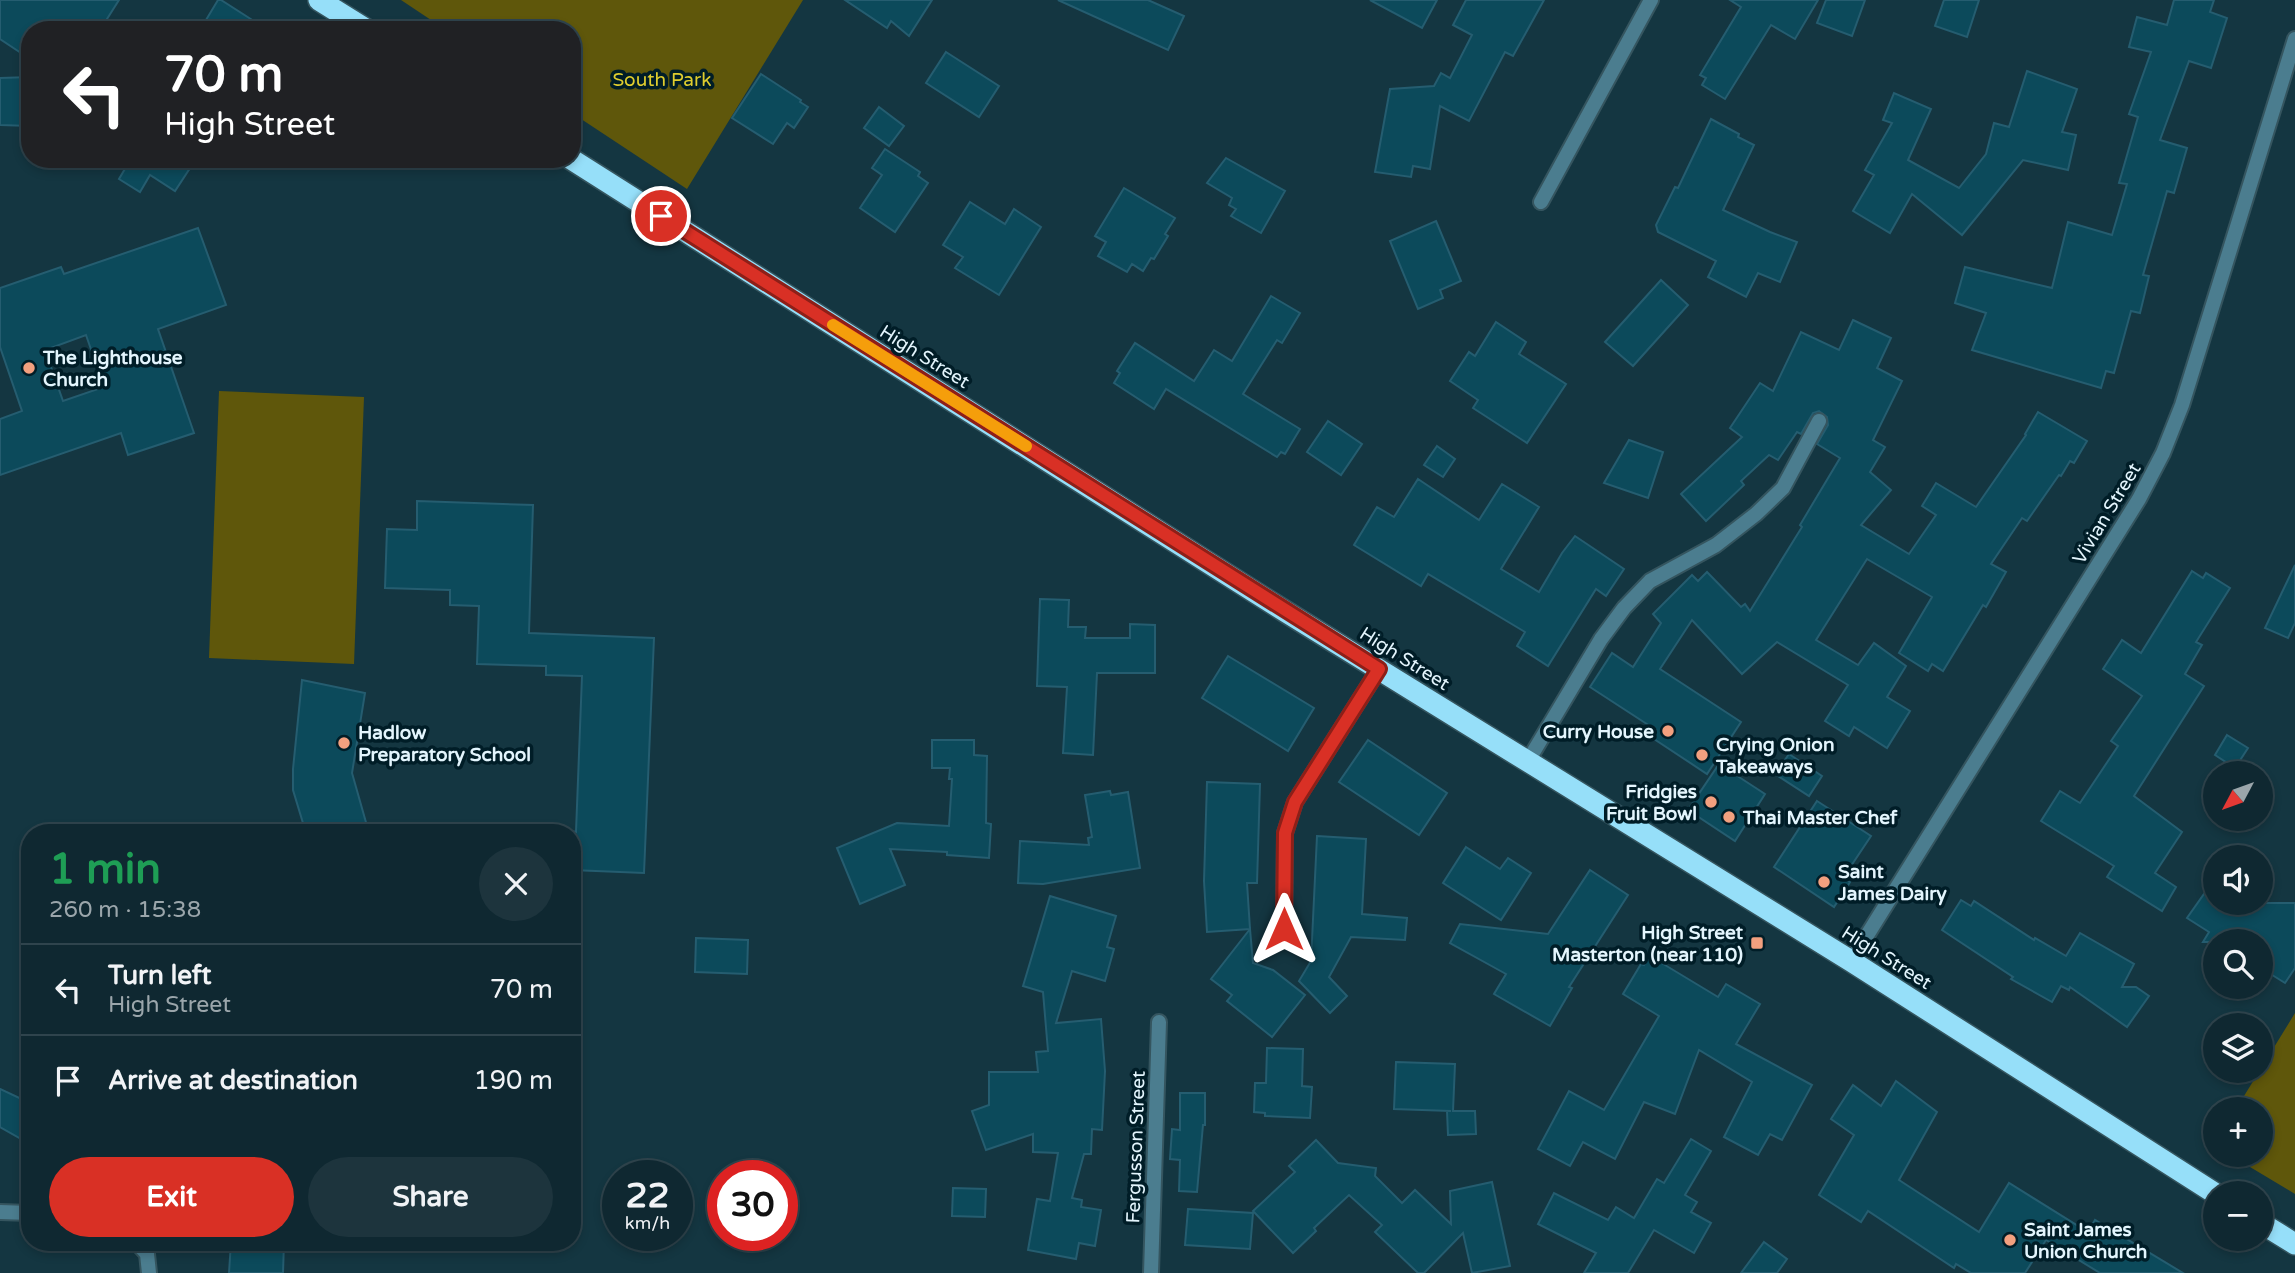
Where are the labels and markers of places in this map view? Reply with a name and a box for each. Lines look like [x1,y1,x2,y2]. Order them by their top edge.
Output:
pin [631,186,691,246]
place label: The Lighthouse Church [42,347,183,391]
marker: The Lighthouse Church [21,360,37,376]
place label: Curry House [1543,721,1654,744]
place label: Hadlow Preparatory School [358,722,531,767]
marker: Curry House [1660,723,1676,739]
place label: Crying Onion Takeaways [1715,734,1834,779]
marker: Hadlow Preparatory School [336,735,352,751]
marker: Crying Onion Takeaways [1694,747,1710,763]
place label: Fridgies Fruit Bowl [1606,781,1697,825]
marker: Fridgies Fruit Bowl [1703,794,1719,810]
place label: Thai Master Chef [1742,807,1898,829]
marker: Thai Master Chef [1721,809,1737,825]
place label: Saint James Dairy [1837,861,1948,906]
marker: Saint James Dairy [1816,874,1832,890]
place label: High Street Masterton (near 110) [1552,922,1744,966]
marker: High Street Masterton (near 110) [1749,935,1765,951]
place label: Saint James Union Church [2024,1219,2147,1263]
marker: Saint James Union Church [2002,1232,2018,1248]

